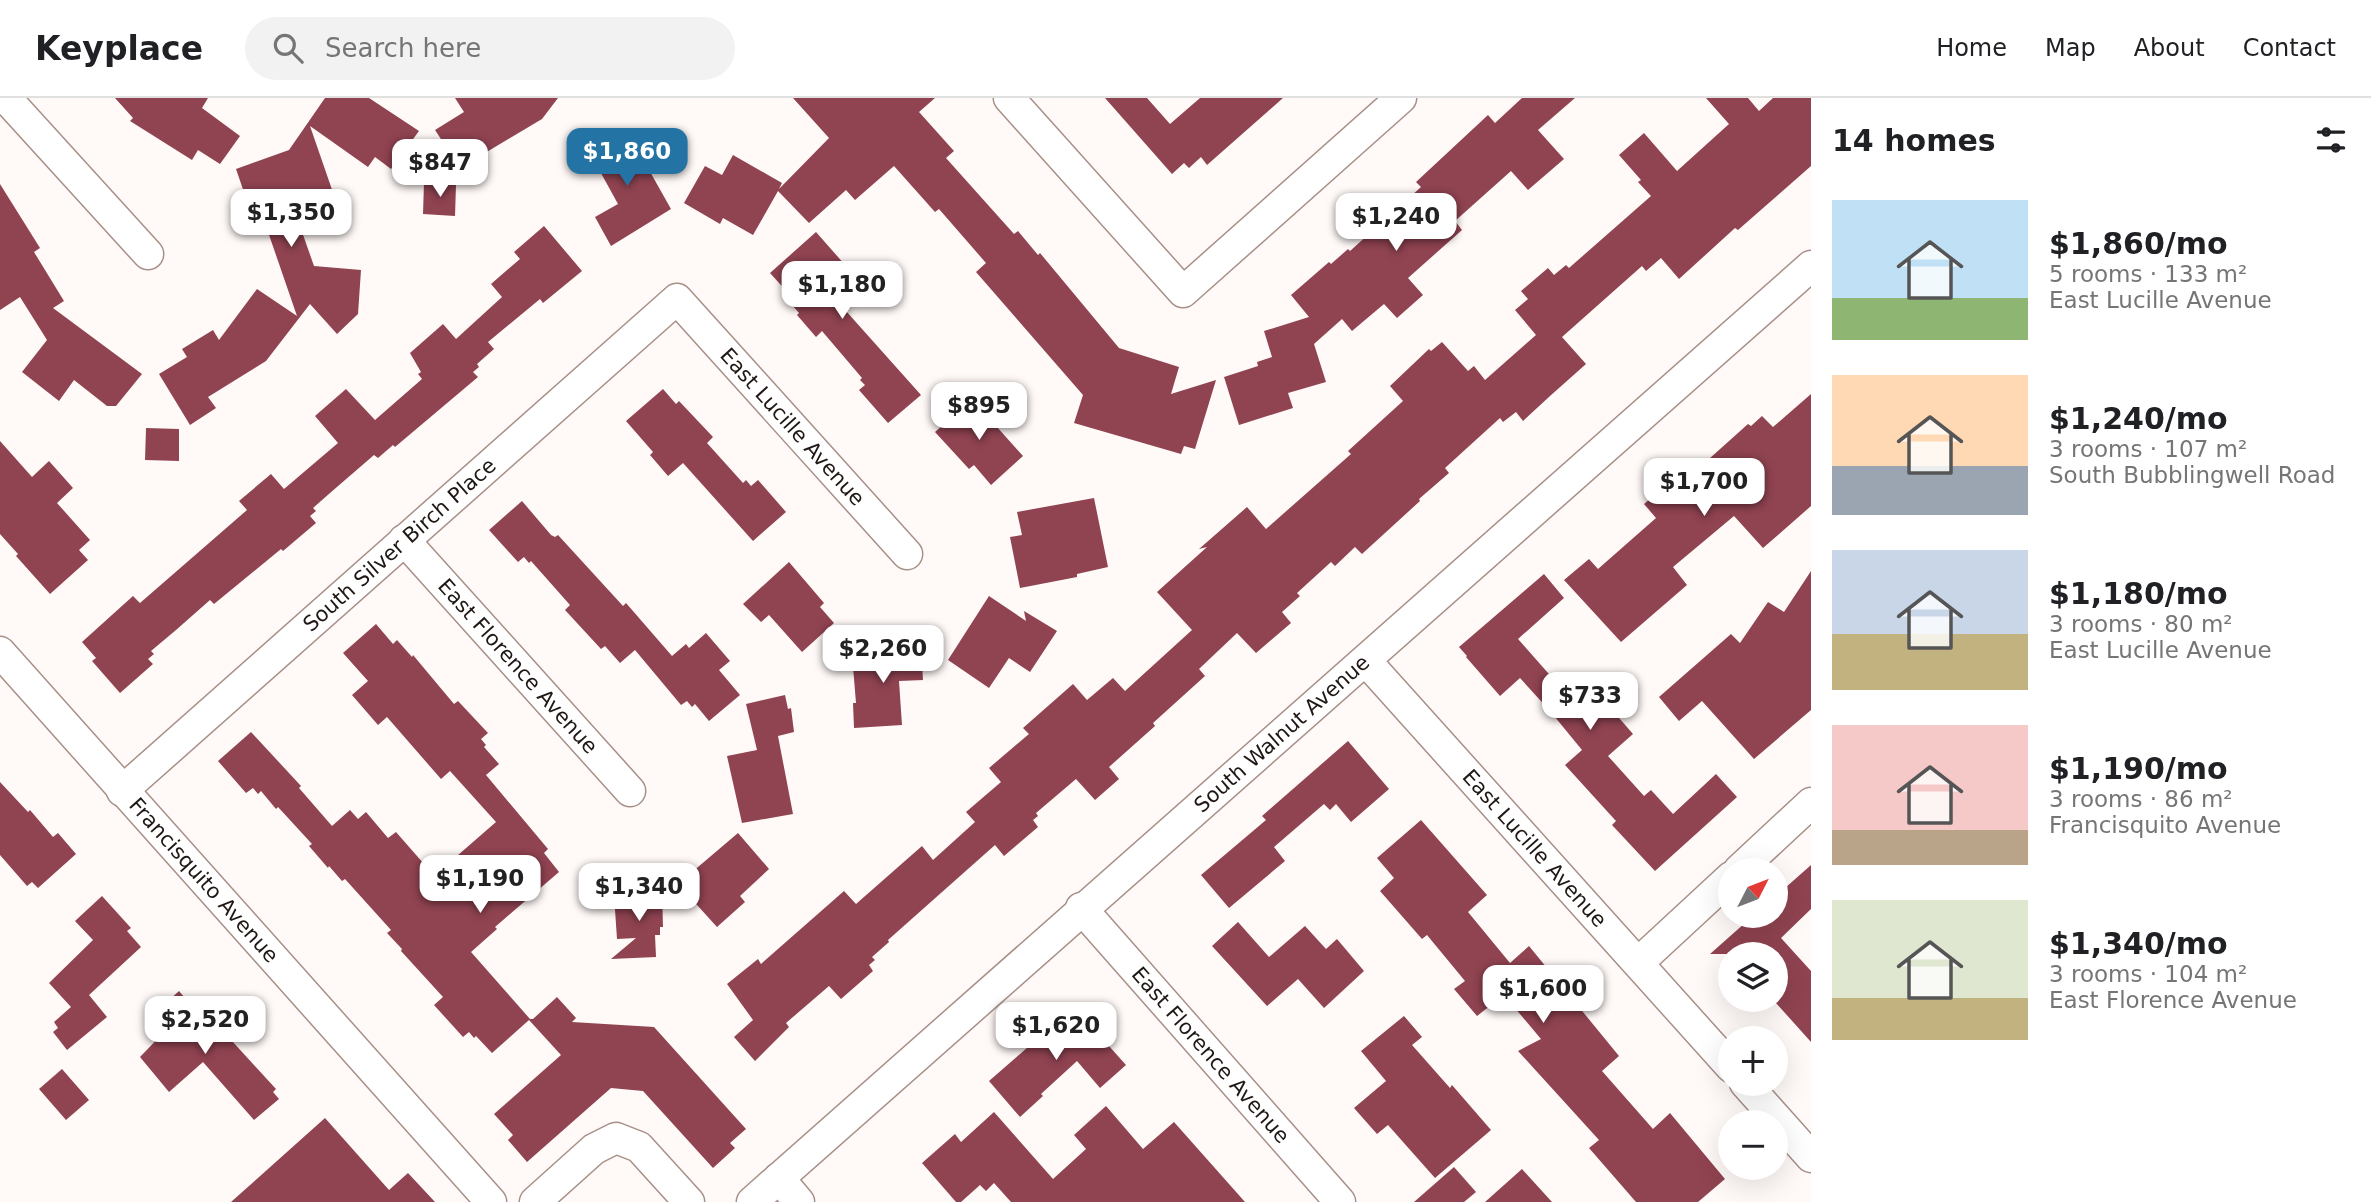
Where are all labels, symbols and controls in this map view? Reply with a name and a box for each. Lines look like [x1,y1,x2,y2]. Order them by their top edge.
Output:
search box [245,17,735,80]
text: Keyplace [35,29,203,68]
icon: search [269,29,307,67]
text: Search here [325,33,481,63]
text: Home [1936,34,2007,62]
text: Map [2045,34,2096,62]
text: About [2134,34,2205,62]
text: Contact [2243,34,2336,62]
icon: filters [2312,121,2350,159]
text: 14 homes [1832,123,1996,158]
pin: $1,860 [570,129,684,188]
text: $1,860 [583,138,671,164]
pin: $847 [399,140,481,199]
text: $847 [408,149,472,175]
pin: $1,350 [234,190,348,249]
pin: $1,240 [1339,194,1453,253]
text: $1,350 [247,199,335,225]
text: $1,240 [1352,203,1440,229]
text: $1,860/mo [2049,226,2228,261]
icon: home [1888,228,1972,312]
text: 5 rooms · 133 m² [2049,261,2247,287]
pin: $1,180 [785,262,899,321]
text: $1,180 [798,271,886,297]
text: East Lucille Avenue [2049,287,2272,313]
street label: East Lucille Avenue [715,343,869,511]
pin: $895 [938,382,1020,442]
text: $895 [947,392,1011,418]
text: $1,240/mo [2049,401,2228,436]
icon: home [1888,403,1972,487]
text: 3 rooms · 107 m² [2049,436,2247,462]
street label: South Silver Birch Place [298,453,501,637]
pin: $1,700 [1647,458,1761,518]
text: South Bubblingwell Road [2049,462,2335,488]
text: $1,700 [1660,468,1748,494]
street label: East Florence Avenue [433,574,602,759]
text: $1,180/mo [2049,576,2228,611]
icon: home [1888,578,1972,662]
text: 3 rooms · 80 m² [2049,611,2233,637]
pin: $2,260 [826,626,940,685]
text: $2,260 [839,635,927,661]
text: East Lucille Avenue [2049,637,2272,663]
street label: South Walnut Avenue [1189,650,1374,817]
pin: $733 [1549,672,1631,732]
text: $733 [1558,682,1622,708]
text: $1,190/mo [2049,751,2228,786]
icon: home [1888,753,1972,837]
street label: East Lucille Avenue [1458,765,1611,932]
text: 3 rooms · 86 m² [2049,786,2233,812]
street label: Francisquito Avenue [124,793,283,967]
text: Francisquito Avenue [2049,812,2281,838]
pin: $1,190 [423,856,537,915]
north arrow [1718,858,1788,928]
map controls [1718,858,1788,1180]
pin: $1,340 [582,864,696,923]
text: $1,190 [436,865,524,891]
text: $1,340 [595,873,683,899]
text: $1,340/mo [2049,926,2228,961]
icon: home [1888,928,1972,1012]
button: layers [1718,942,1788,1012]
text: 3 rooms · 104 m² [2049,961,2247,987]
street label: East Florence Avenue [1127,962,1294,1148]
pin: $1,600 [1486,965,1600,1025]
text: $1,600 [1499,975,1587,1001]
text: East Florence Avenue [2049,987,2297,1013]
pin: $2,520 [148,996,262,1056]
pin: $1,620 [999,1002,1113,1062]
text: $2,520 [161,1006,249,1032]
text: $1,620 [1012,1012,1100,1038]
button: + [1718,1026,1788,1096]
button: − [1718,1110,1788,1180]

